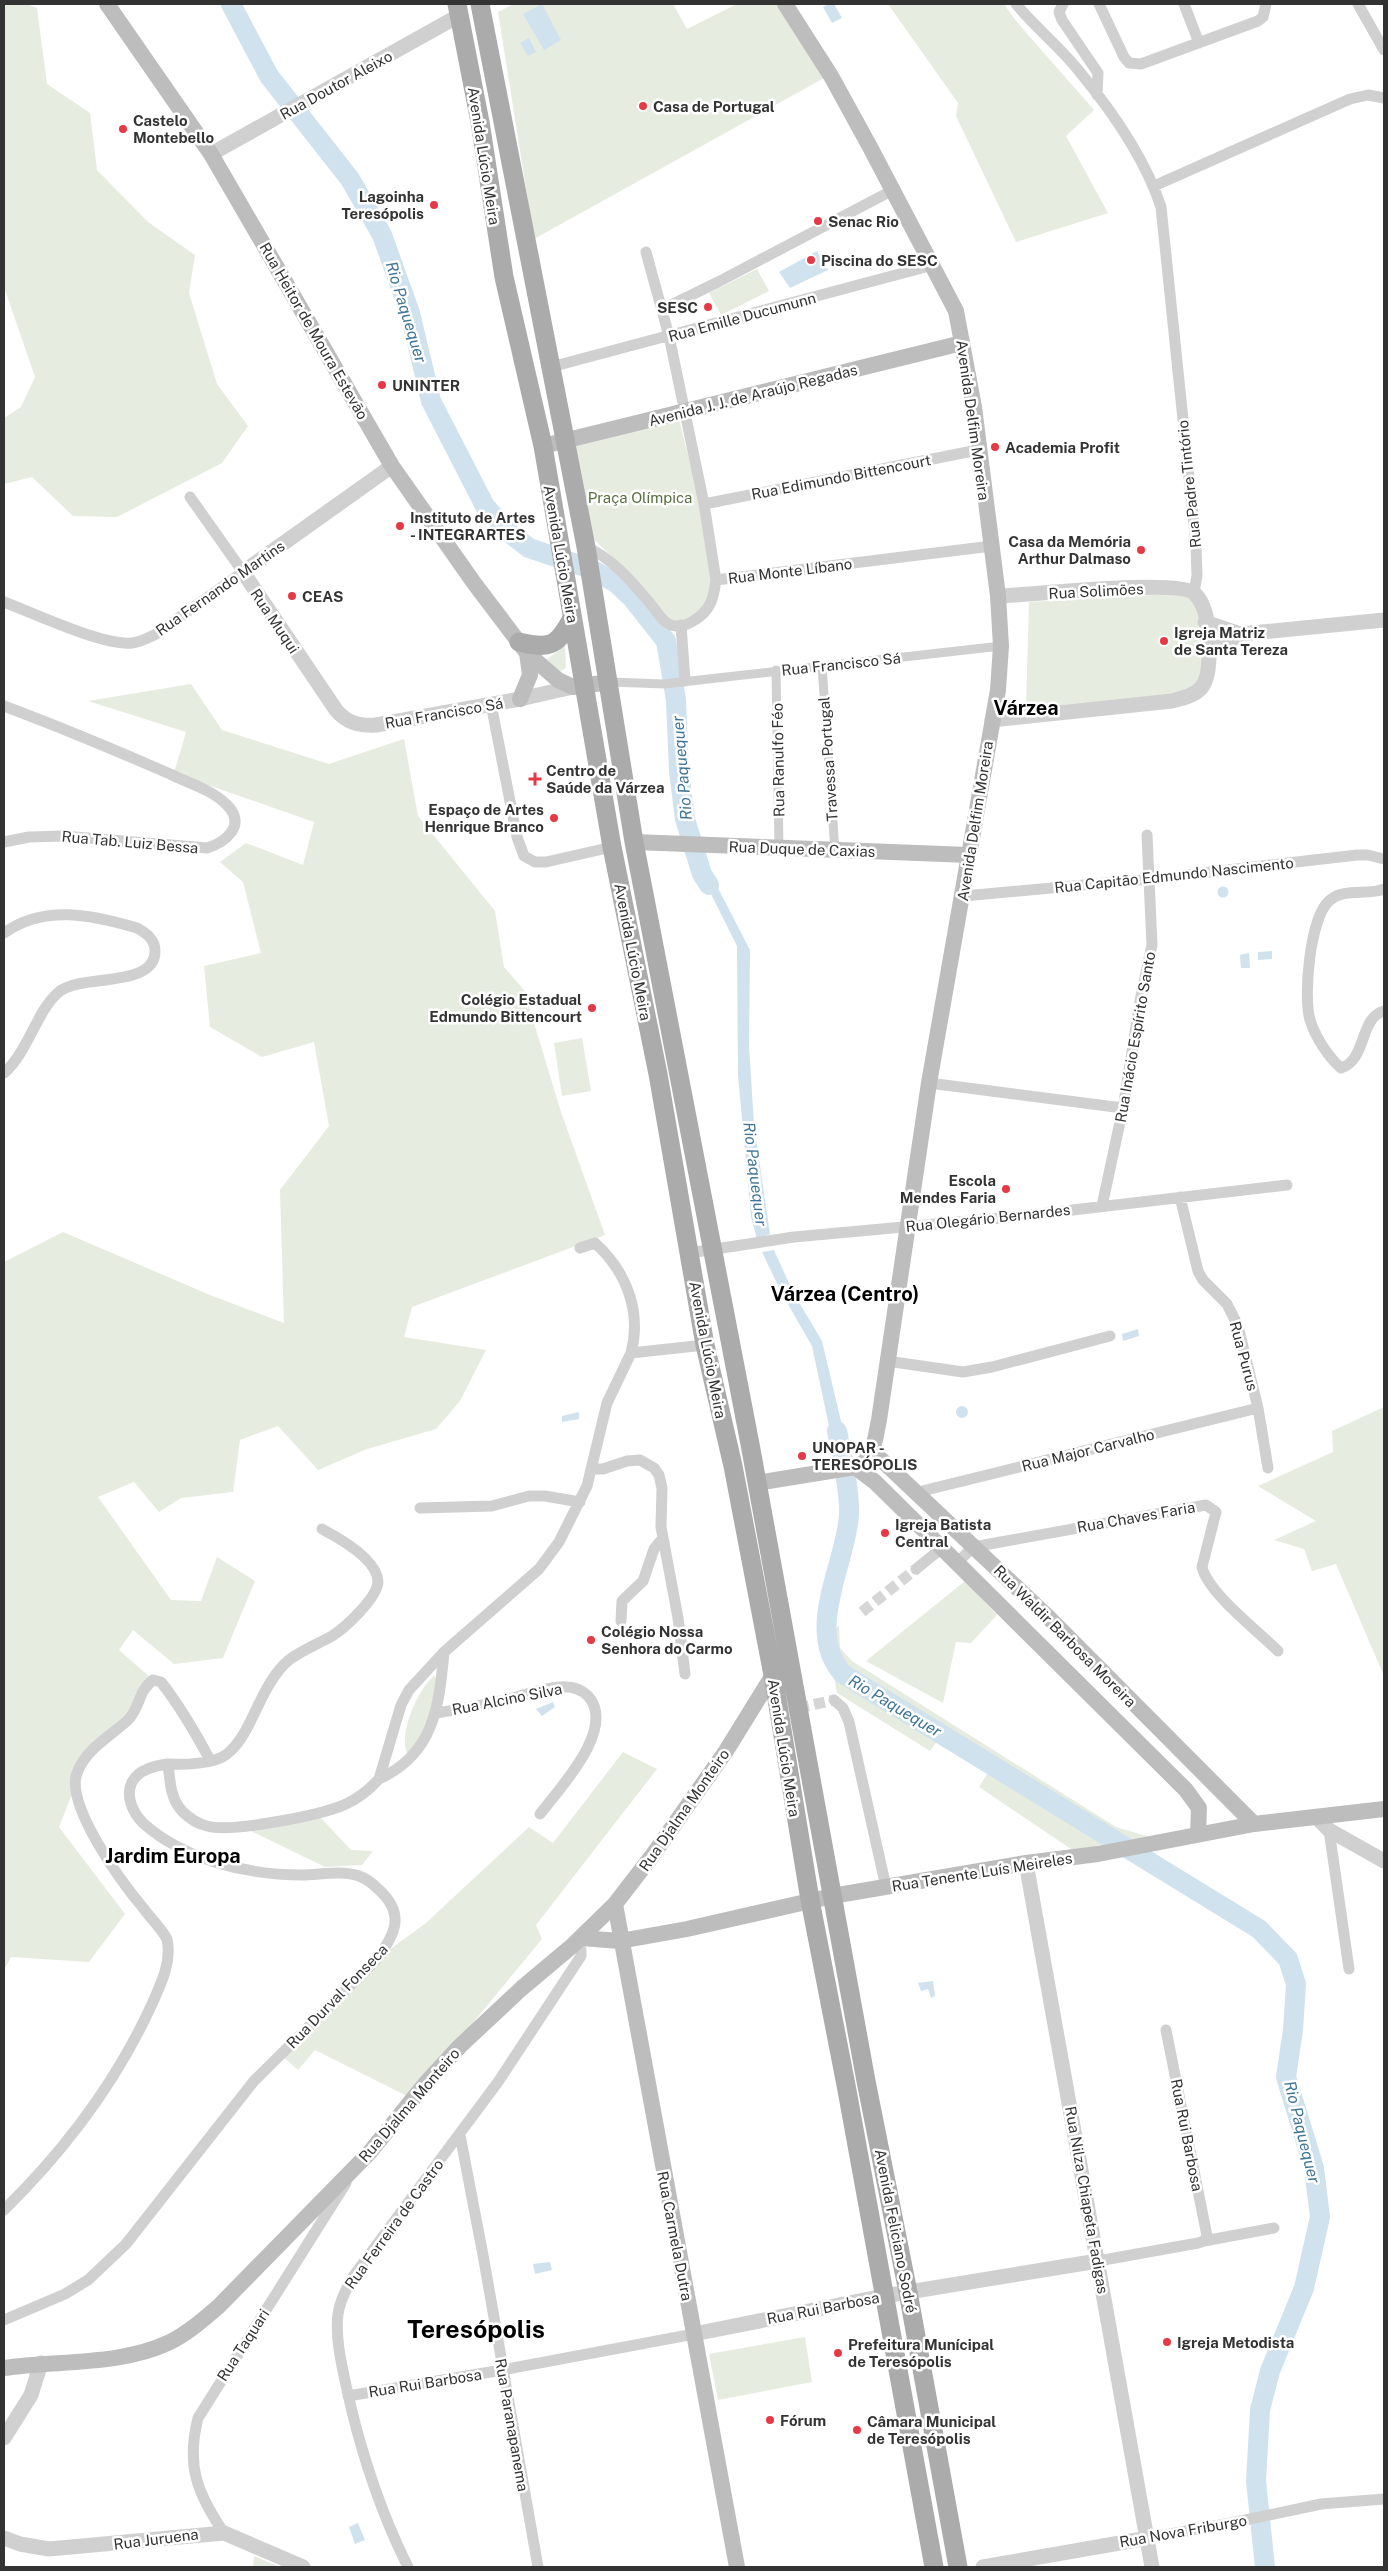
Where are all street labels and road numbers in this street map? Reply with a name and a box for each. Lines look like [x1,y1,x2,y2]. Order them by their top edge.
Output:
street label: Rua Doutor Aleixo [277,47,395,123]
street label: Avenida Lúcio Meira [465,86,503,226]
street label: Rua Heitor de Moura Estevão [256,240,372,422]
street label: Rua Emille Ducumunn [666,289,818,345]
street label: Avenida Delfim Moreira [953,339,993,501]
street label: Avenida J. J. de Araújo Regadas [647,361,859,429]
street label: Rua Padre Tintório [1174,419,1204,549]
street label: Rua Edimundo Bittencourt [750,451,932,503]
street label: Avenida Lúcio Meira [541,484,581,624]
street label: Rua Fernando Martins [152,537,288,639]
street label: Rua Monte Líbano [727,555,853,587]
street label: Rua Solimões [1048,580,1144,602]
street label: Rua Muqui [247,586,303,656]
street label: Rua Francisco Sá [780,649,902,679]
street label: Rua Francisco Sá [383,694,505,732]
street label: Travessa Portugal [815,696,841,822]
street label: Rua Ranulfo Féo [769,703,787,817]
street label: Avenida Delfim Moreira [954,740,996,902]
street label: Rua Tab. Luiz Bessa [61,828,199,856]
street label: Rua Duque de Caxias [728,838,876,860]
street label: Rua Capitão Edmundo Nascimento [1054,854,1294,896]
street label: Avenida Lúcio Meira [611,882,655,1022]
street label: Rua Inácio Espírito Santo [1112,950,1158,1124]
street label: Rua Olegário Bernardes [905,1201,1071,1235]
street label: Avenida Lúcio Meira [686,1280,730,1420]
street label: Rua Purus [1227,1319,1261,1393]
street label: Rua Major Carvalho [1020,1425,1156,1475]
street label: Rua Chaves Faria [1076,1498,1196,1536]
street label: Rua Waldir Barbosa Moreira [991,1562,1139,1710]
street label: Avenida Lúcio Meira [765,1678,803,1818]
street label: Rua Alcino Silva [450,1680,564,1718]
street label: Rua Djalma Monteiro [636,1746,732,1874]
street label: Rua Tenente Luís Meireles [891,1849,1073,1895]
street label: Rua Durval Fonseca [283,1940,391,2052]
street label: Rua Djalma Monteiro [355,2045,463,2165]
street label: Rua Rui Barbosa [1168,2077,1206,2193]
street label: Rua Nilza Chiapeta Fadigas [1062,2105,1112,2295]
street label: Avenida Feliciano Sodré [872,2147,920,2315]
street label: Rua Ferreira de Castro [341,2156,447,2292]
street label: Rua Carmela Dutra [654,2170,696,2302]
street label: Rua Rui Barbosa [765,2289,881,2327]
street label: Rua Taquari [213,2306,273,2384]
street label: Rua Paranapanema [492,2357,532,2493]
street label: Rua Rui Barbosa [367,2366,483,2400]
street label: Rua Nova Friburgo [1118,2511,1248,2551]
street label: Rua Juruena [113,2525,199,2553]

